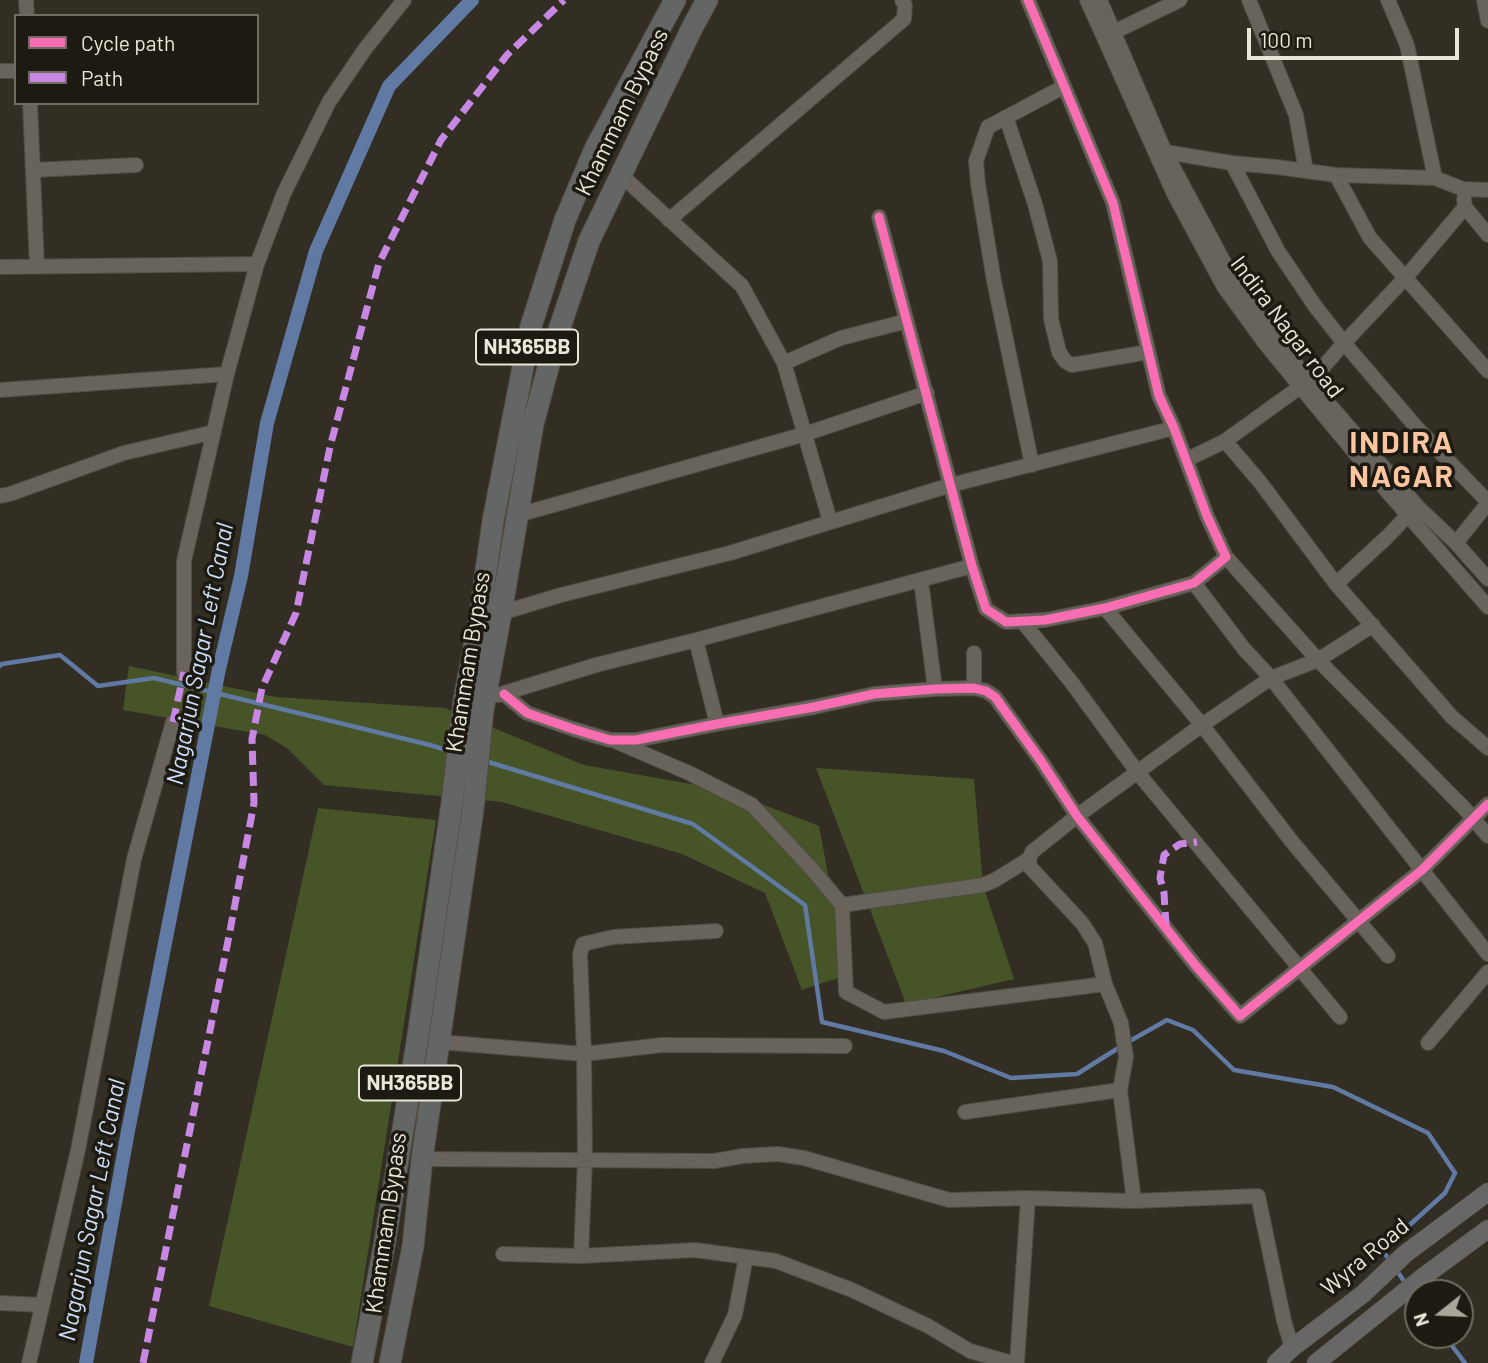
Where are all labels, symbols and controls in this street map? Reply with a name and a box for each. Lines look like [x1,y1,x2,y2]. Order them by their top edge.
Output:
legend [14,14,259,105]
scale bar [1250,14,1462,58]
street label: Khammam Bypass [570,24,674,200]
text: 100 m [1260,27,1313,52]
text: Cycle path [81,30,175,55]
text: Path [81,65,123,90]
street label: Indira Nagar road [1225,251,1349,403]
road number: NH365BB [476,330,578,364]
district label: INDIRA NAGAR [1350,425,1454,495]
water label: Nagarjun Sagar Left Canal [160,521,240,787]
street label: Khammam Bypass [440,570,496,754]
road number: NH365BB [359,1066,461,1100]
water label: Nagarjun Sagar Left Canal [52,1077,132,1343]
street label: Khammam Bypass [360,1131,412,1315]
street label: Wyra Road [1315,1212,1415,1302]
north arrow [1404,1279,1474,1349]
text: N [1408,1310,1433,1330]

